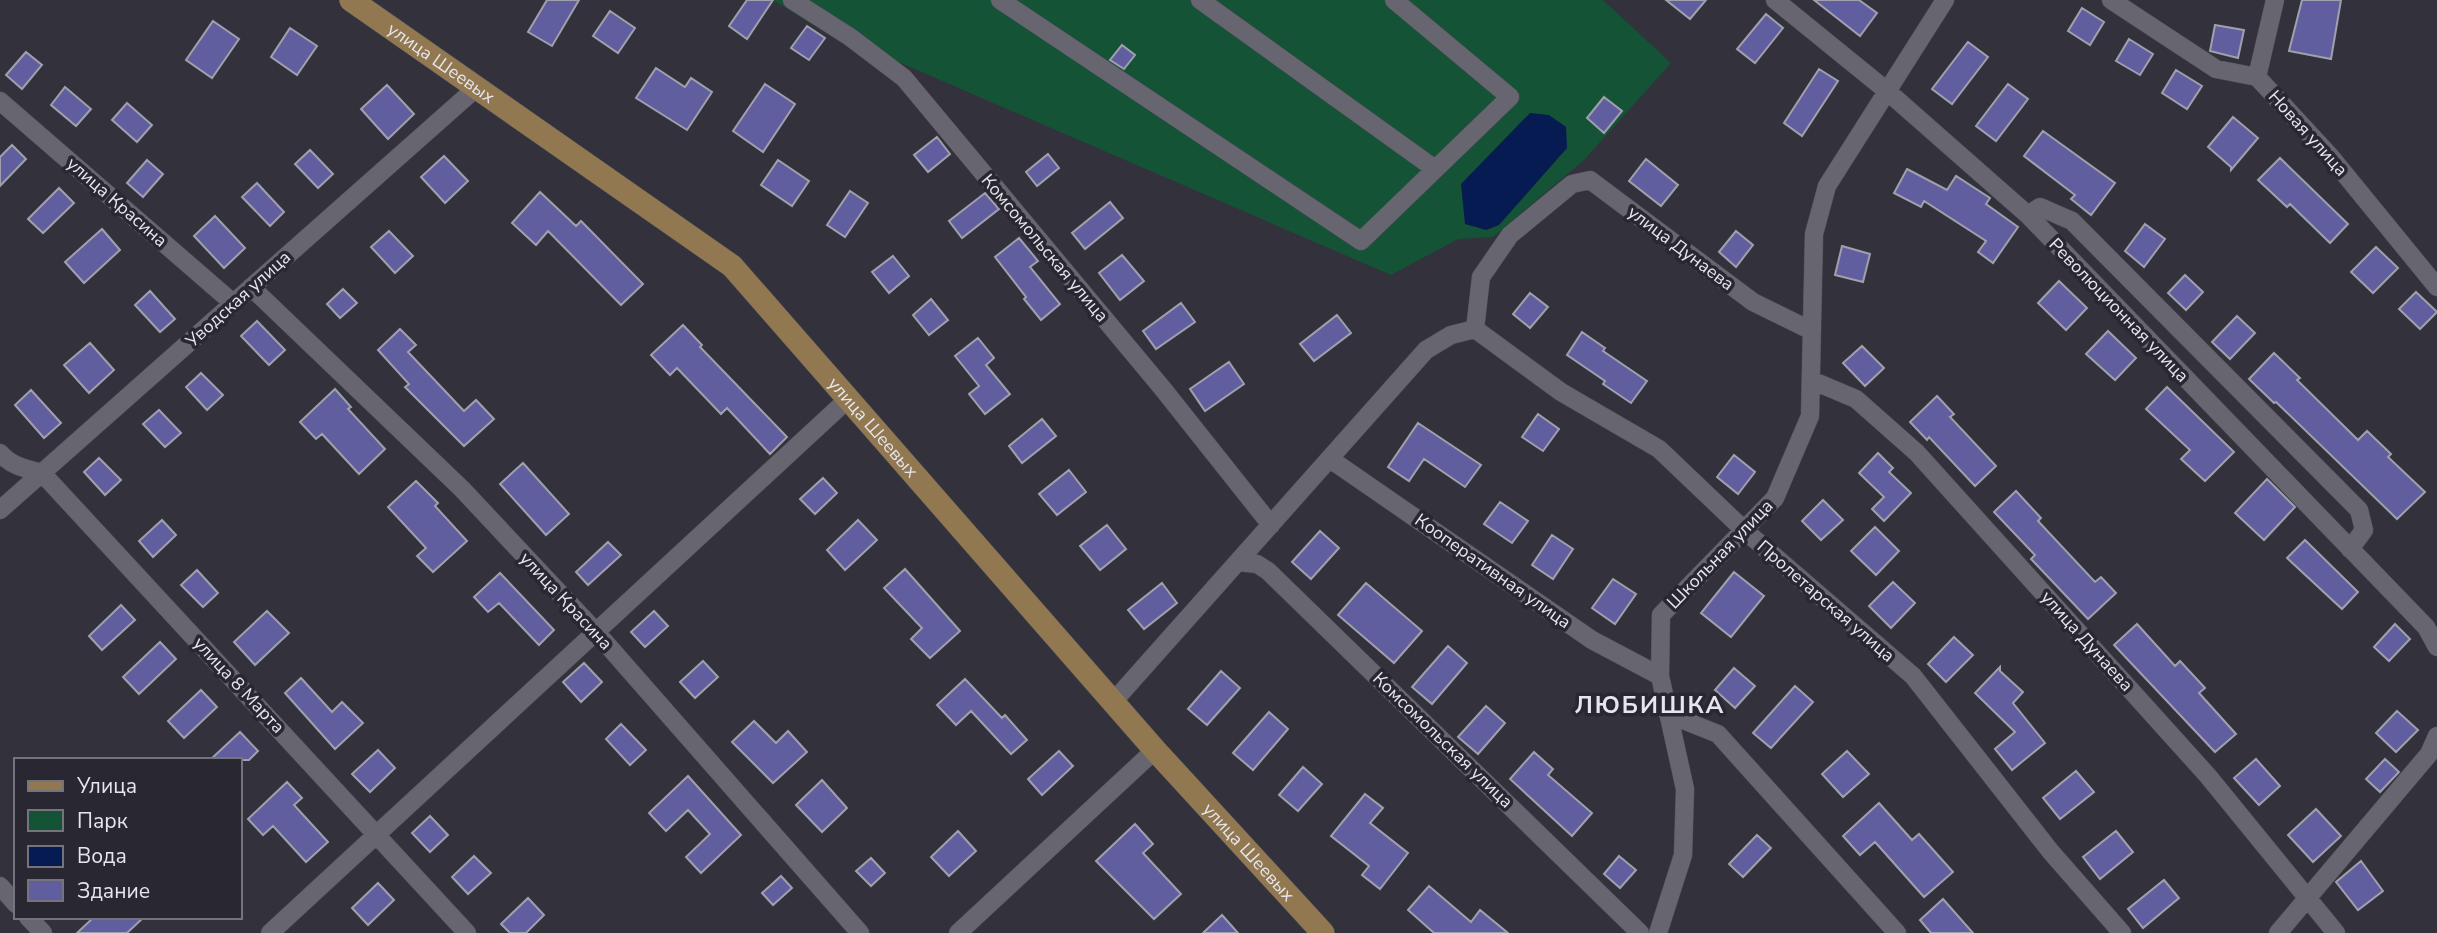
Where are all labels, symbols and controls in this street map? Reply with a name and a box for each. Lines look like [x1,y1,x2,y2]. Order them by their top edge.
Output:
street label: улица Шеевых [383,17,500,109]
street label: Новая улица [2263,85,2353,181]
street label: улица Красина [62,152,172,252]
street label: Комсомольская улица [976,169,1114,327]
street label: улица Дунаева [1623,200,1739,296]
street label: Революционная улица [2044,233,2194,387]
street label: Уводская улица [180,245,296,353]
street label: улица Шеевых [823,372,924,483]
street label: Школьная улица [1662,494,1778,614]
street label: Кооперативная улица [1410,508,1576,634]
street label: Пролетарская улица [1752,535,1900,667]
street label: улица Красина [514,547,618,655]
street label: улица Дунаева [2035,586,2139,696]
street label: улица 8 Марта [188,632,290,738]
street label: Комсомольская улица [1368,667,1518,813]
district label: ЛЮБИШКА [1575,689,1725,721]
legend [14,758,242,919]
text: Улица [76,772,137,800]
street label: улица Шеевых [1197,798,1300,907]
text: Парк [77,807,129,835]
text: Вода [77,842,127,870]
text: Здание [77,877,150,905]

